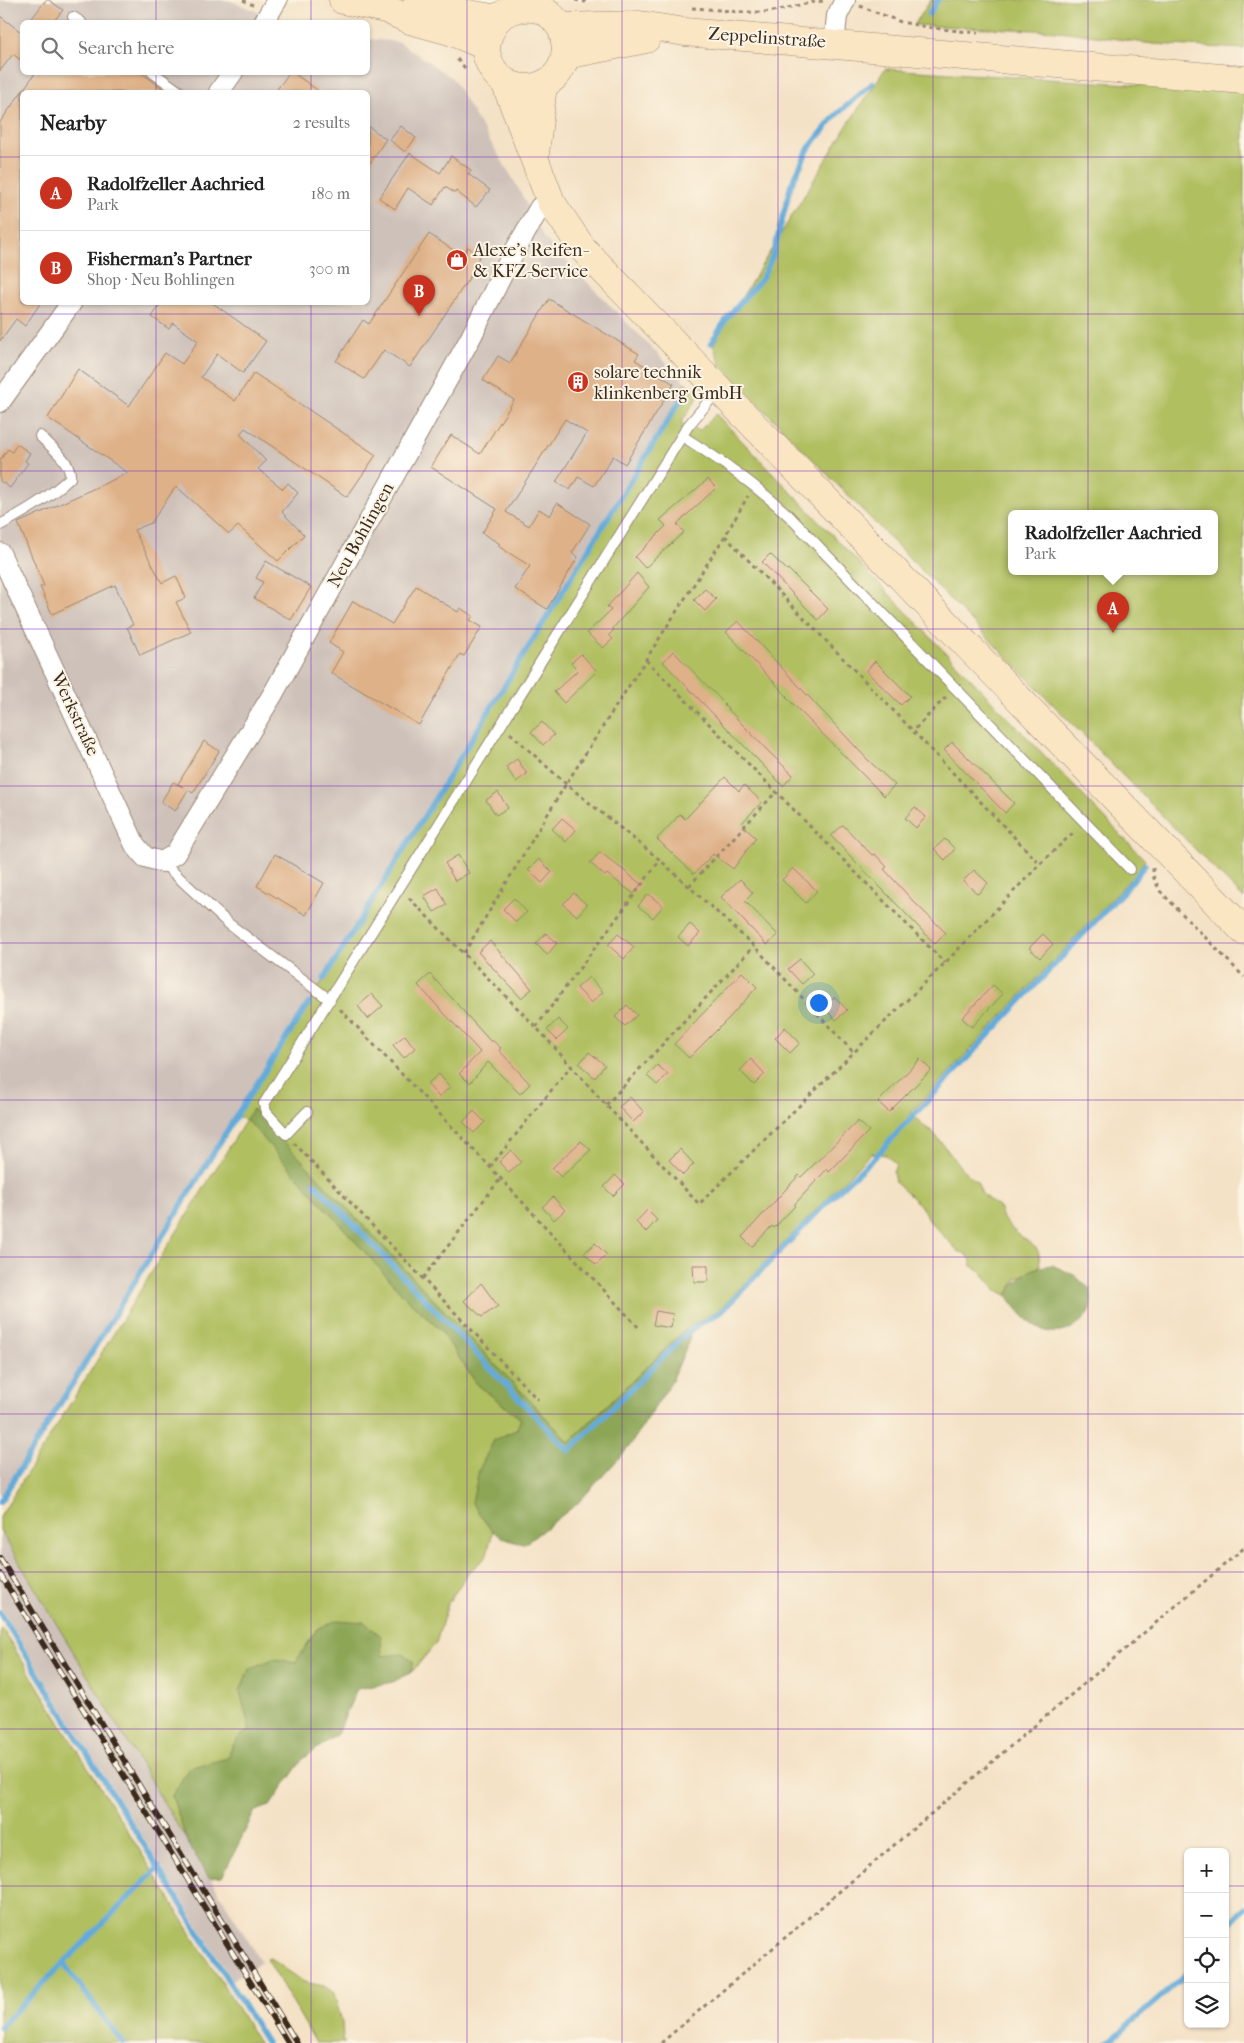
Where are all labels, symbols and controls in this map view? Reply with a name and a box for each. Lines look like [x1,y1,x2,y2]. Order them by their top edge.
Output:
search box [20,20,370,75]
street label: Zeppelinstraße [707,23,827,53]
icon: search [38,34,66,62]
text: Search here [78,37,174,59]
text: Nearby [40,111,106,135]
text: 2 results [293,113,350,132]
text: Radolfzeller Aachried [87,173,264,195]
text: A [51,184,61,203]
text: 180 m [311,184,350,203]
text: Park [87,195,119,214]
place label: Alexe's Reifen- & KFZ-Service [472,240,590,282]
text: Fisherman's Partner [87,248,252,270]
shop icon: Alexe's Reifen- & KFZ-Service [445,248,469,272]
text: B [51,259,61,278]
text: 300 m [309,259,350,278]
text: Shop · Neu Bohlingen [87,270,235,289]
pin: B [403,275,435,316]
place label: solare technik klinkenberg GmbH [594,362,743,404]
building icon: solare technik klinkenberg GmbH [566,370,590,394]
street label: Neu Bohlingen [324,478,399,591]
popup [1008,510,1218,575]
text: Radolfzeller Aachried [1024,522,1202,544]
text: Park [1024,544,1056,563]
pin: A [1097,592,1129,633]
street label: Werkstraße [46,668,104,759]
your location [806,990,832,1016]
map controls [1184,1848,1229,2028]
button: + [1184,1848,1229,1893]
button: − [1184,1893,1229,1938]
button: locate [1184,1938,1229,1983]
button: layers [1184,1983,1229,2028]

